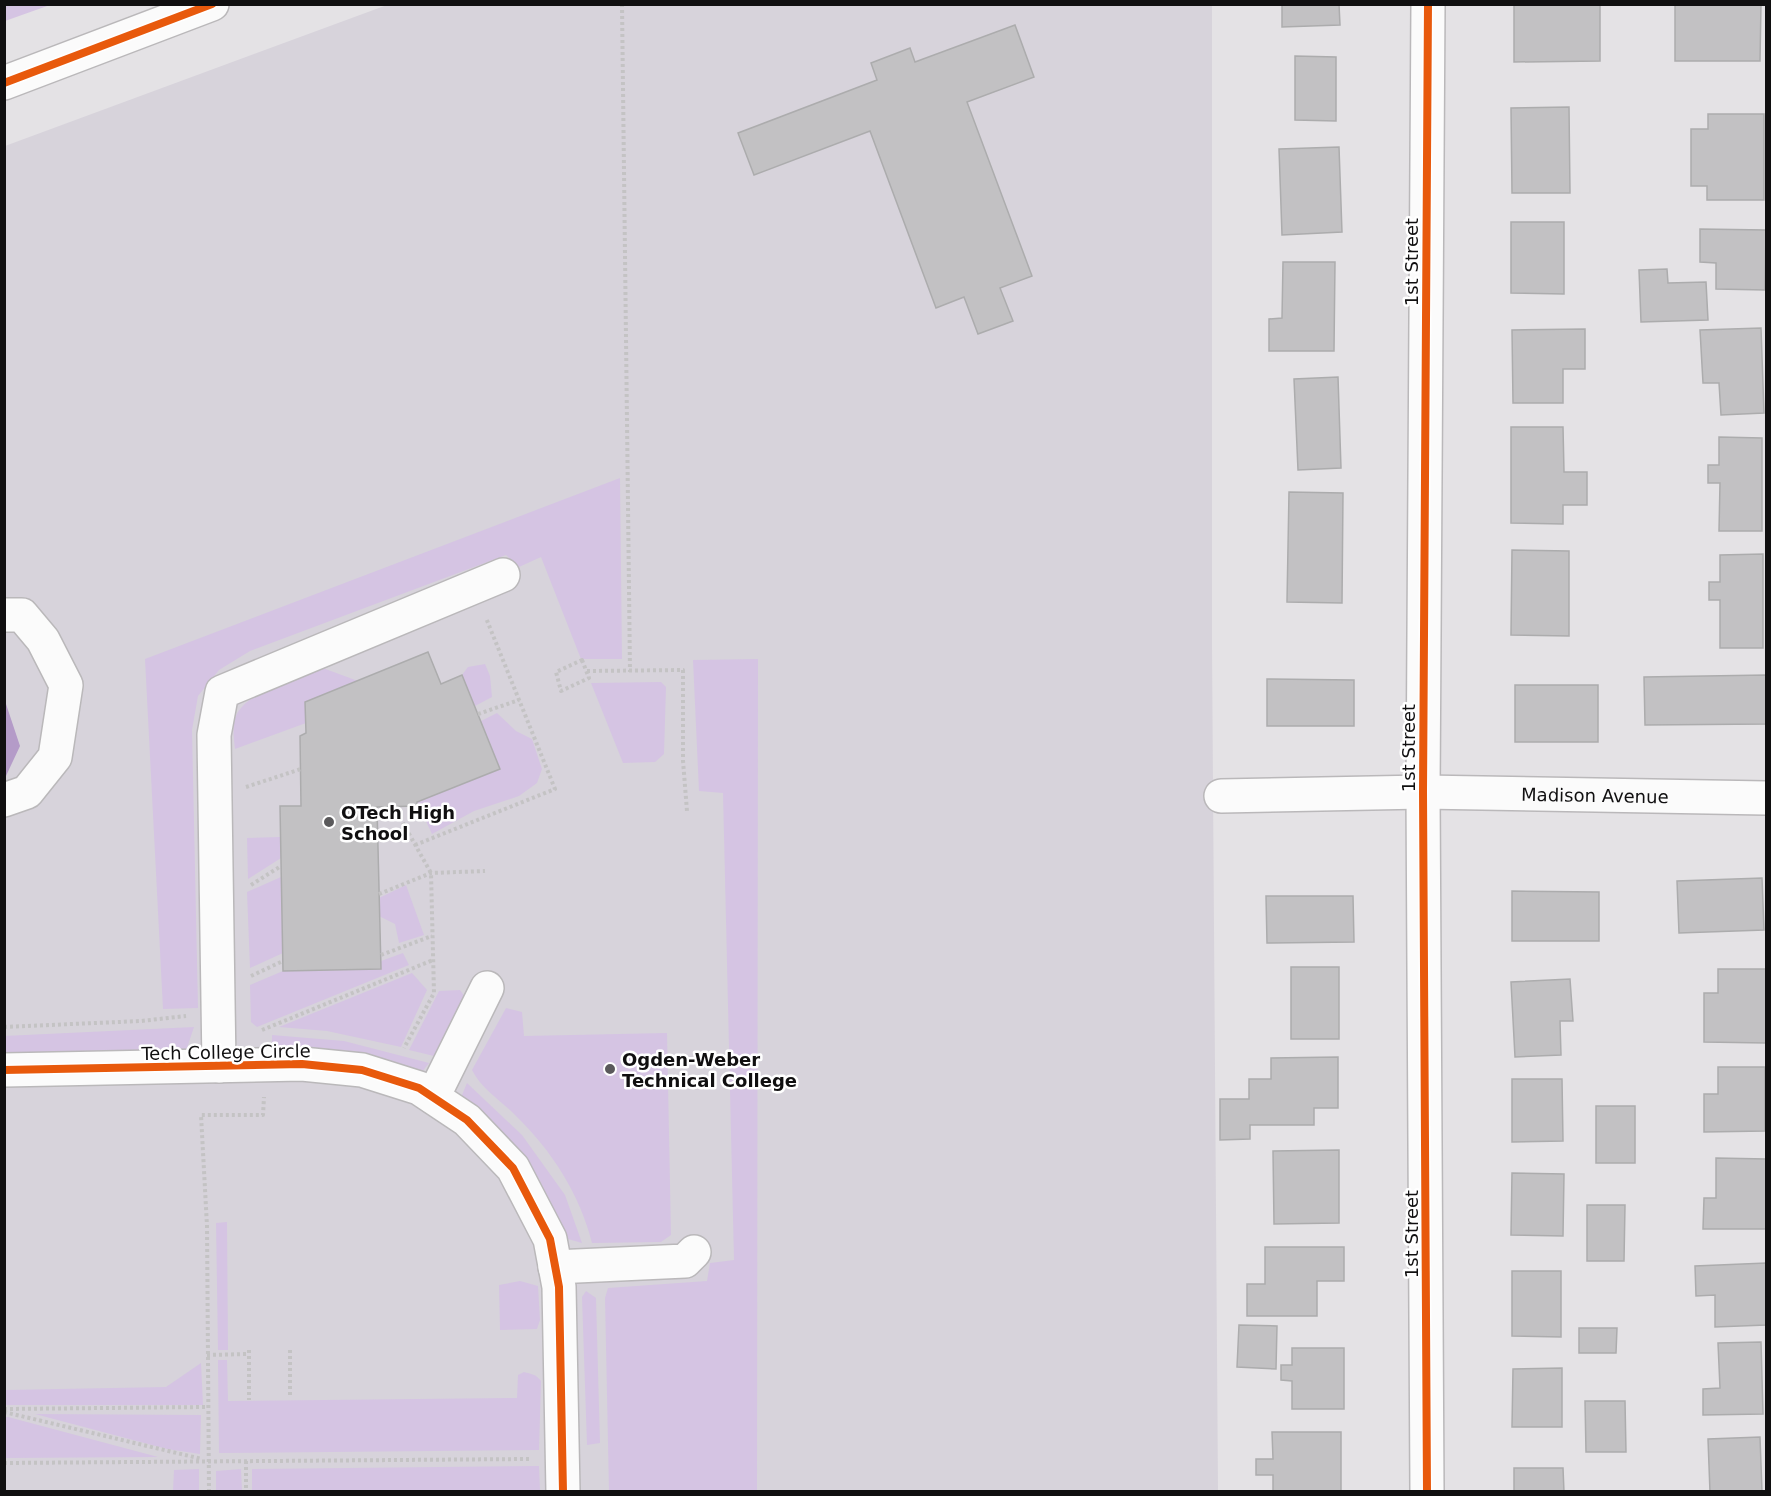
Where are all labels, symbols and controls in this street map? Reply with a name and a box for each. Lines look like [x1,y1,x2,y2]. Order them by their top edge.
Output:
street label: 1st Street [1401,218,1422,306]
street label: 1st Street [1398,704,1419,792]
street label: Madison Avenue [1521,783,1669,807]
place label: OTech High School [341,802,455,844]
marker: OTech High School [322,815,336,829]
street label: Tech College Circle [140,1040,311,1064]
place label: Ogden-Weber Technical College [622,1049,797,1091]
marker: Ogden-Weber Technical College [603,1062,617,1076]
street label: 1st Street [1401,1190,1422,1278]

